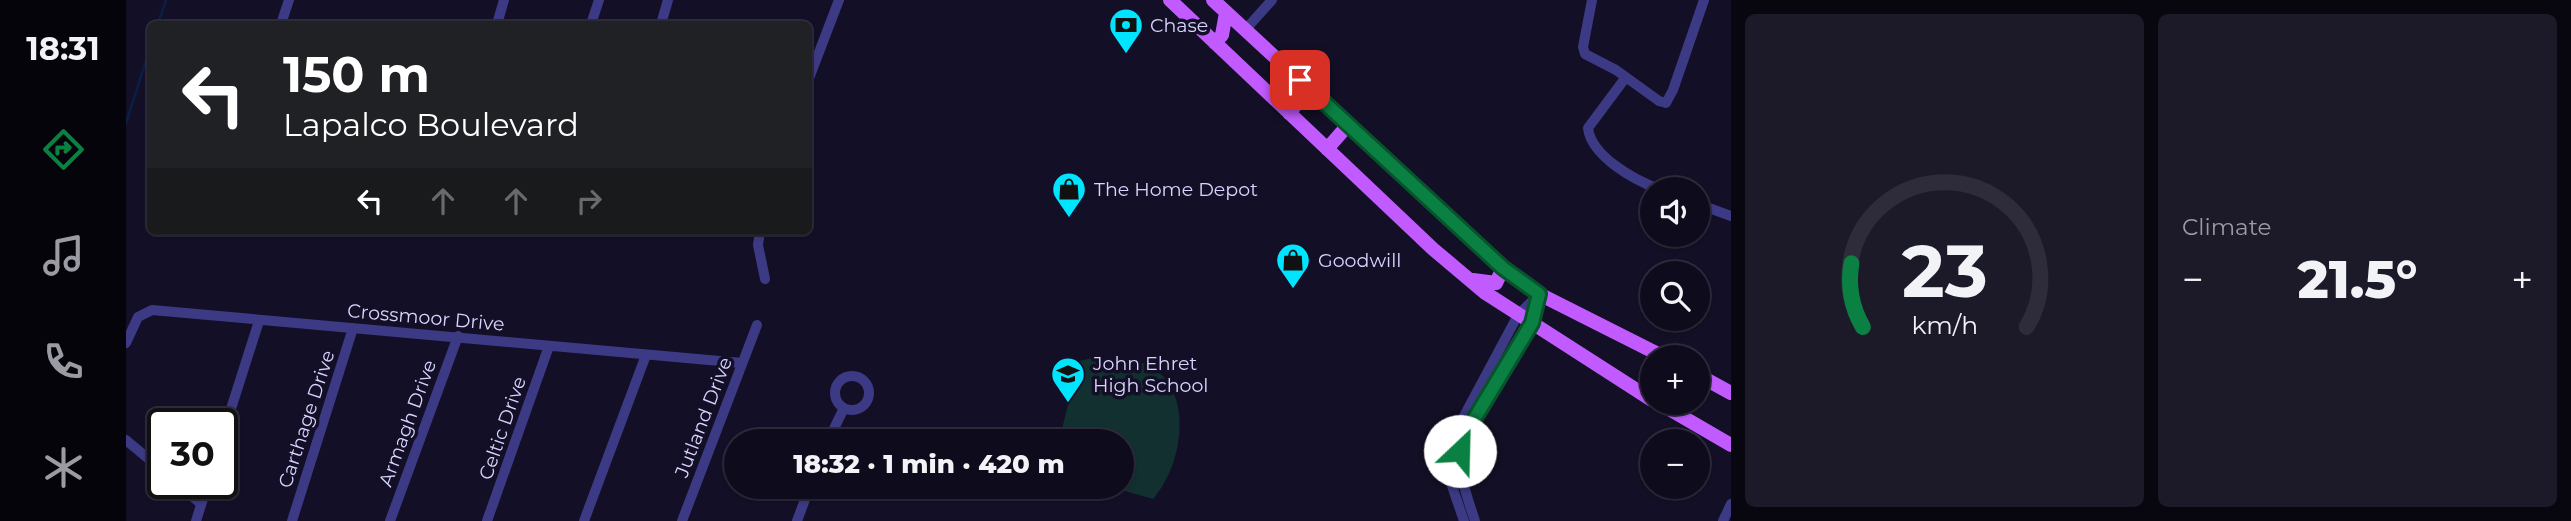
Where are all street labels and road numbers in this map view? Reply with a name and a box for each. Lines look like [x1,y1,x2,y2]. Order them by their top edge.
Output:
street label: Crossmoor Drive [346,299,505,336]
street label: Carthage Drive [273,347,340,491]
street label: Jutland Drive [670,354,737,481]
street label: Armagh Drive [374,357,441,490]
street label: Celtic Drive [474,373,531,483]

